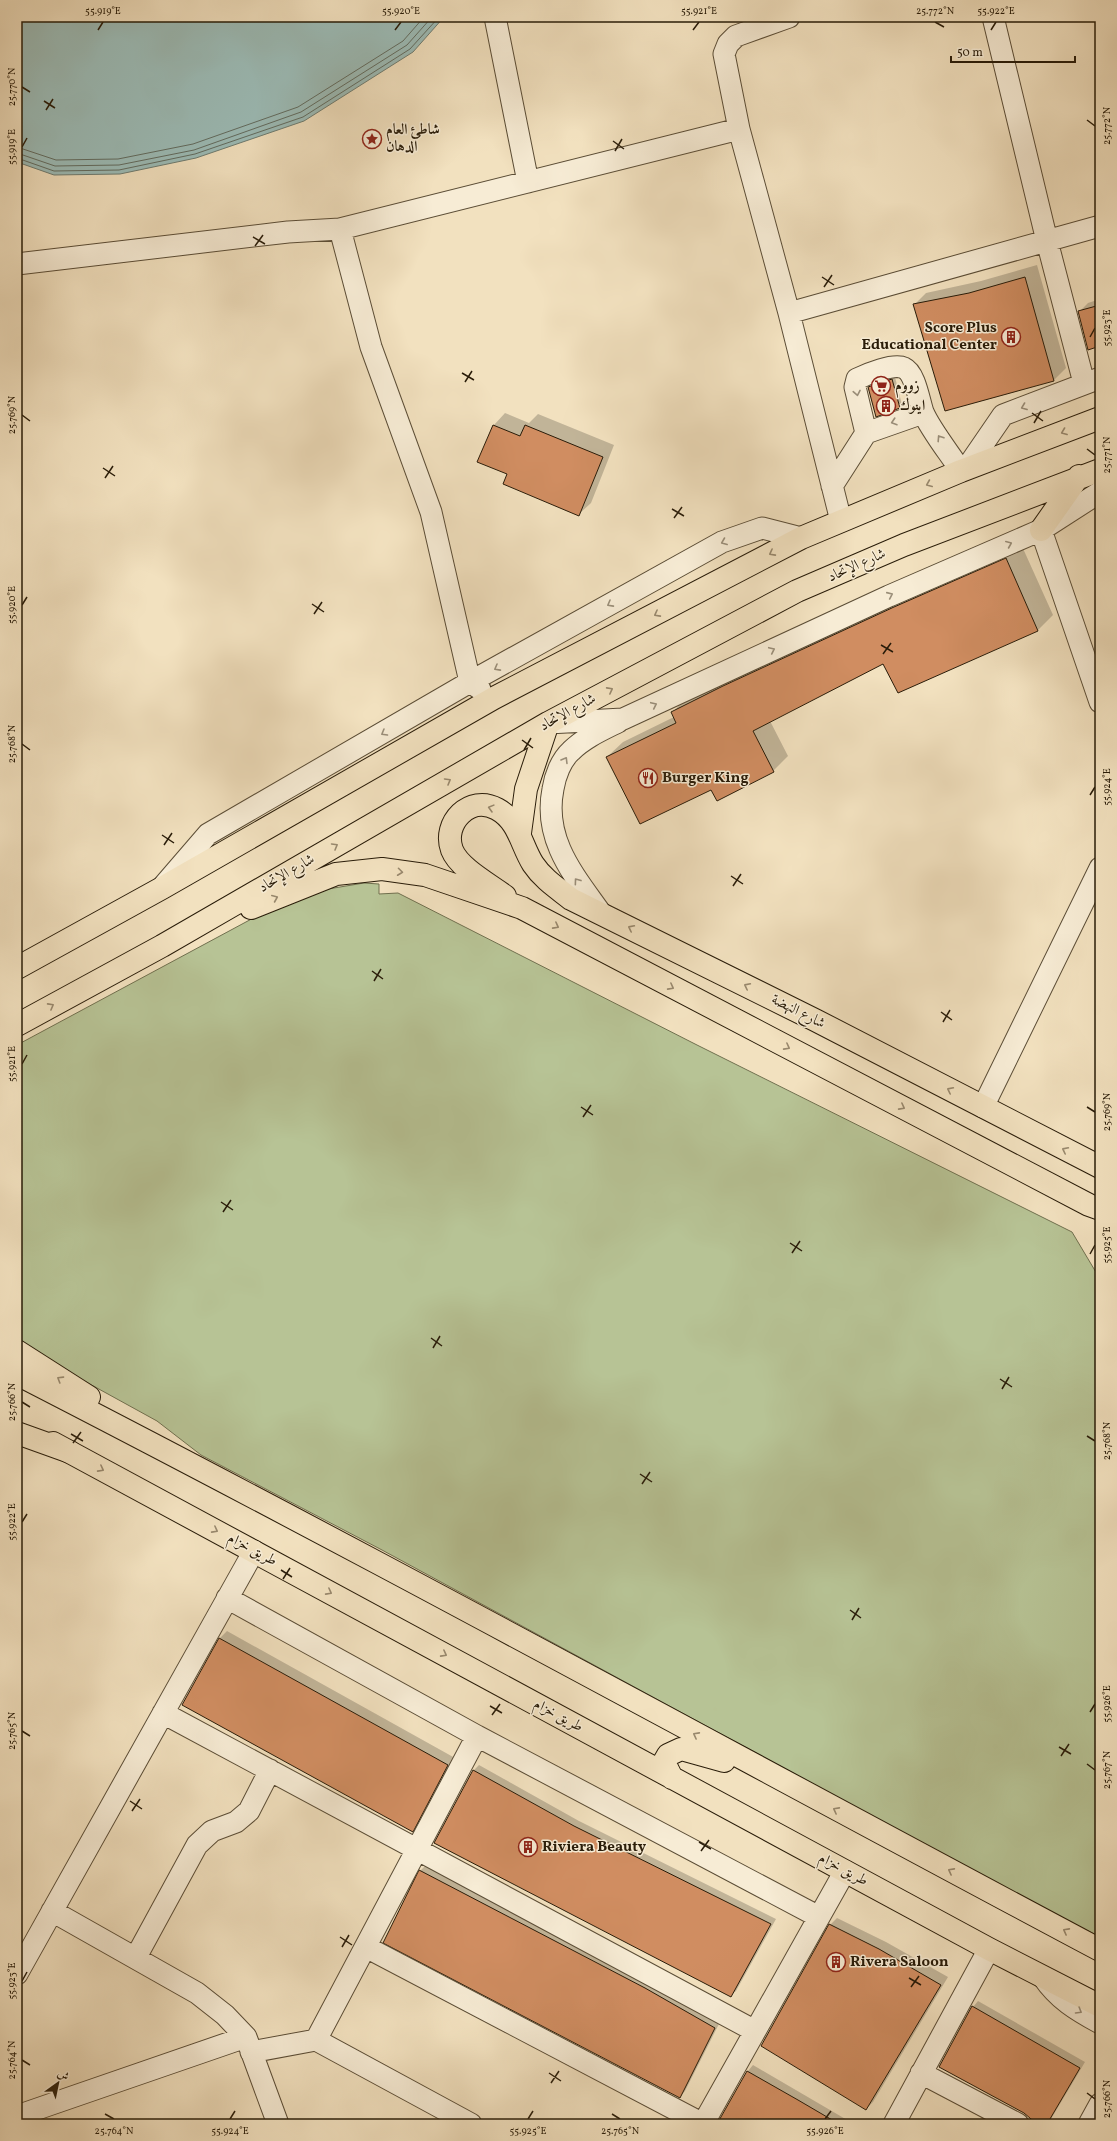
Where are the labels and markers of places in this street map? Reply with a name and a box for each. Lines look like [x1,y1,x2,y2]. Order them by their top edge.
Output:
place label: شاطئ العام الدهان [386,120,440,158]
place icon: شاطئ العام الدهان [361,128,383,150]
place label: Score Plus Educational Center [862,318,997,356]
building icon: Score Plus Educational Center [1000,326,1022,348]
supermarket icon: زووم [870,375,892,397]
place label: زووم [895,376,920,398]
building icon: اينوك [875,395,897,417]
place label: اينوك [900,396,925,417]
restaurant icon: Burger King [637,767,659,789]
place label: Burger King [662,768,749,789]
building icon: Riviera Beauty [517,1836,539,1858]
place label: Riviera Beauty [542,1837,647,1858]
building icon: Rivera Saloon [825,1951,847,1973]
place label: Rivera Saloon [850,1952,949,1973]

